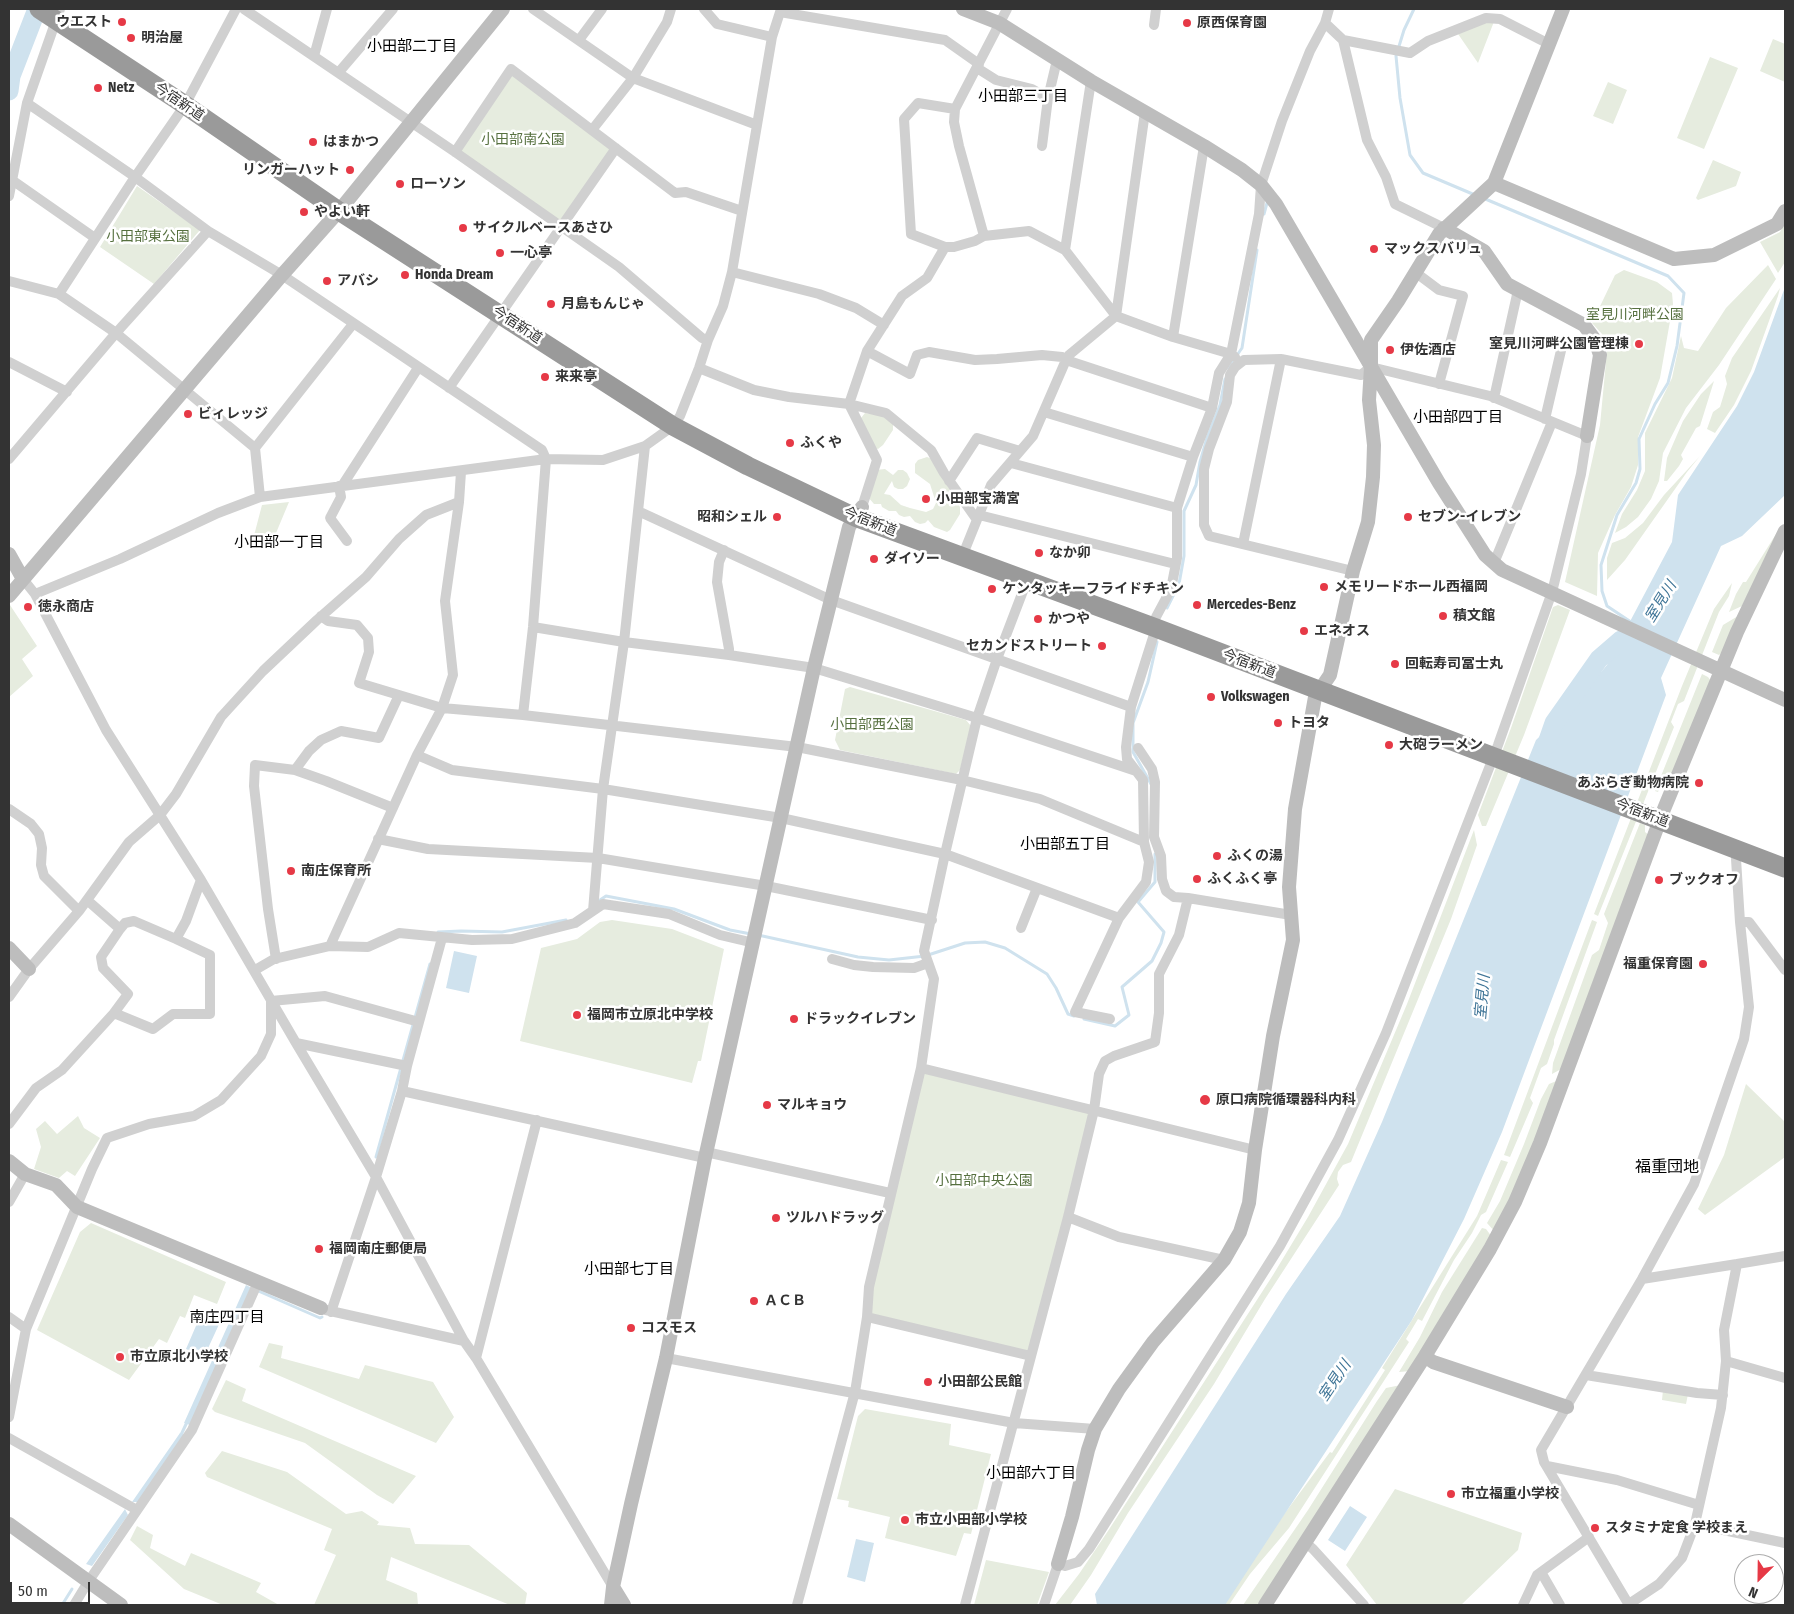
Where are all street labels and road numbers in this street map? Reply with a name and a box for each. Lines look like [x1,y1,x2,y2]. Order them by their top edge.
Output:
street label: 今宿新道 [151,79,207,125]
street label: 今宿新道 [489,303,545,347]
street label: 今宿新道 [841,504,899,540]
street label: 今宿新道 [1220,646,1278,682]
street label: 今宿新道 [1613,795,1671,831]

